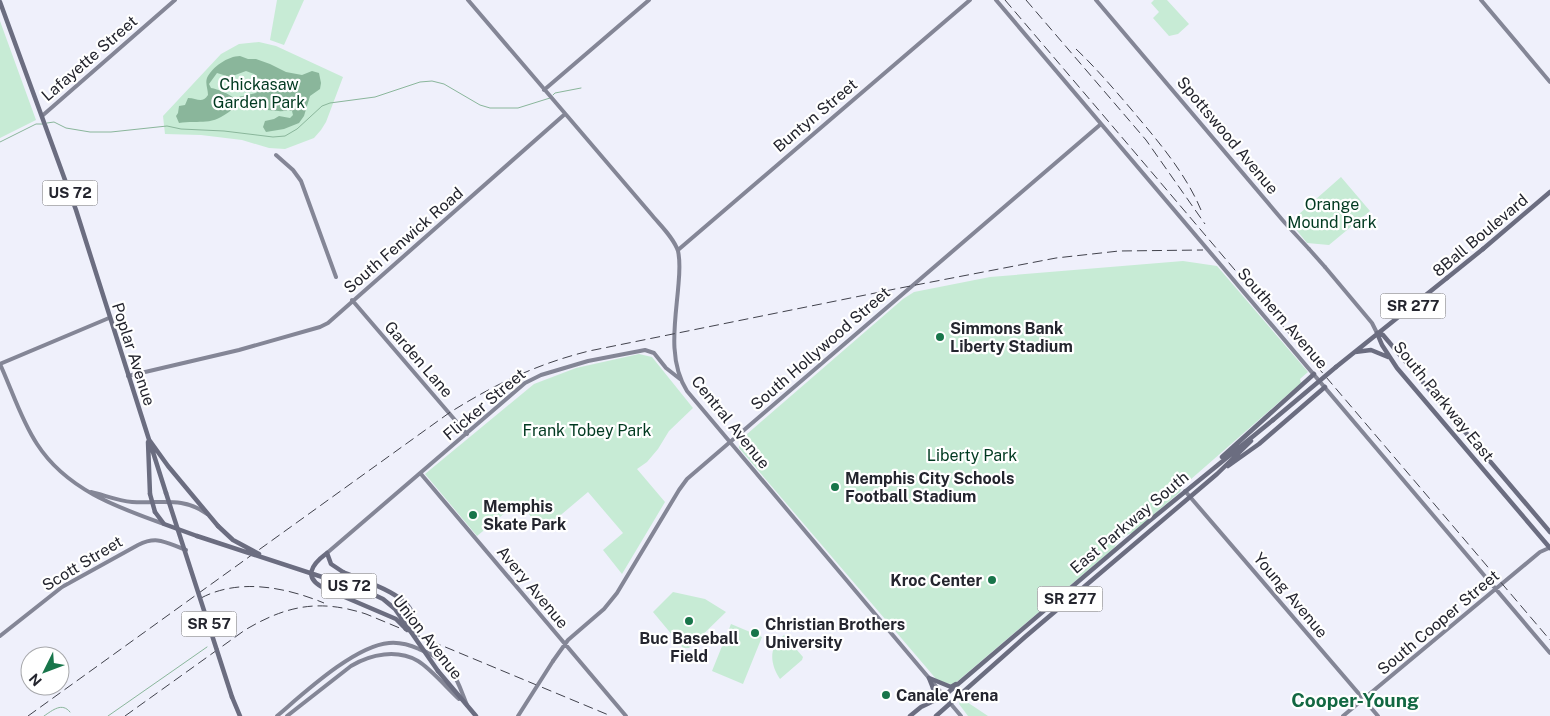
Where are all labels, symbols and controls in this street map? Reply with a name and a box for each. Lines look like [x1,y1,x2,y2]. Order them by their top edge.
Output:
street label: Lafayette Street [38,12,141,105]
street label: Spottswood Avenue [1173,73,1282,198]
park label: Chickasaw Garden Park [213,75,305,112]
street label: Buntyn Street [770,75,861,156]
road number: US 72 [42,180,98,206]
street label: South Fenwick Road [340,184,467,297]
street label: 8Ball Boulevard [1429,190,1532,281]
park label: Orange Mound Park [1287,195,1377,232]
street label: Southern Avenue [1234,264,1332,373]
street label: South Hollywood Street [747,283,894,414]
road number: SR 277 [1380,294,1446,318]
street label: Poplar Avenue [108,300,159,408]
street label: Garden Lane [380,317,457,401]
place label: Simmons Bank Liberty Stadium [950,319,1073,356]
marker: Simmons Bank Liberty Stadium [934,331,946,343]
street label: South Parkway East [1389,338,1498,465]
street label: Flicker Street [439,365,529,444]
street label: Central Avenue [687,372,774,472]
park label: Frank Tobey Park [523,421,651,440]
park label: Liberty Park [927,446,1017,465]
street label: East Parkway South [1066,467,1192,577]
place label: Memphis City Schools Football Stadium [845,469,1014,506]
marker: Memphis City Schools Football Stadium [829,481,841,493]
place label: Memphis Skate Park [483,497,566,534]
marker: Memphis Skate Park [467,509,479,521]
street label: Scott Street [39,532,126,595]
street label: Avery Avenue [493,542,572,632]
street label: Young Avenue [1250,549,1332,642]
street label: South Cooper Street [1374,566,1503,679]
place label: Kroc Center [890,571,982,590]
road number: US 72 [322,574,376,598]
marker: Kroc Center [986,574,998,586]
road number: SR 277 [1038,586,1102,612]
street label: Union Avenue [389,591,466,683]
road number: SR 57 [182,612,236,636]
marker: Buc Baseball Field [683,615,695,627]
place label: Christian Brothers University [765,615,905,652]
marker: Christian Brothers University [749,627,761,639]
place label: Buc Baseball Field [639,629,739,666]
north arrow [20,646,70,696]
text: N [26,670,45,689]
place label: Canale Arena [896,686,998,705]
marker: Canale Arena [880,689,892,701]
district label: Cooper-Young [1291,689,1419,711]

